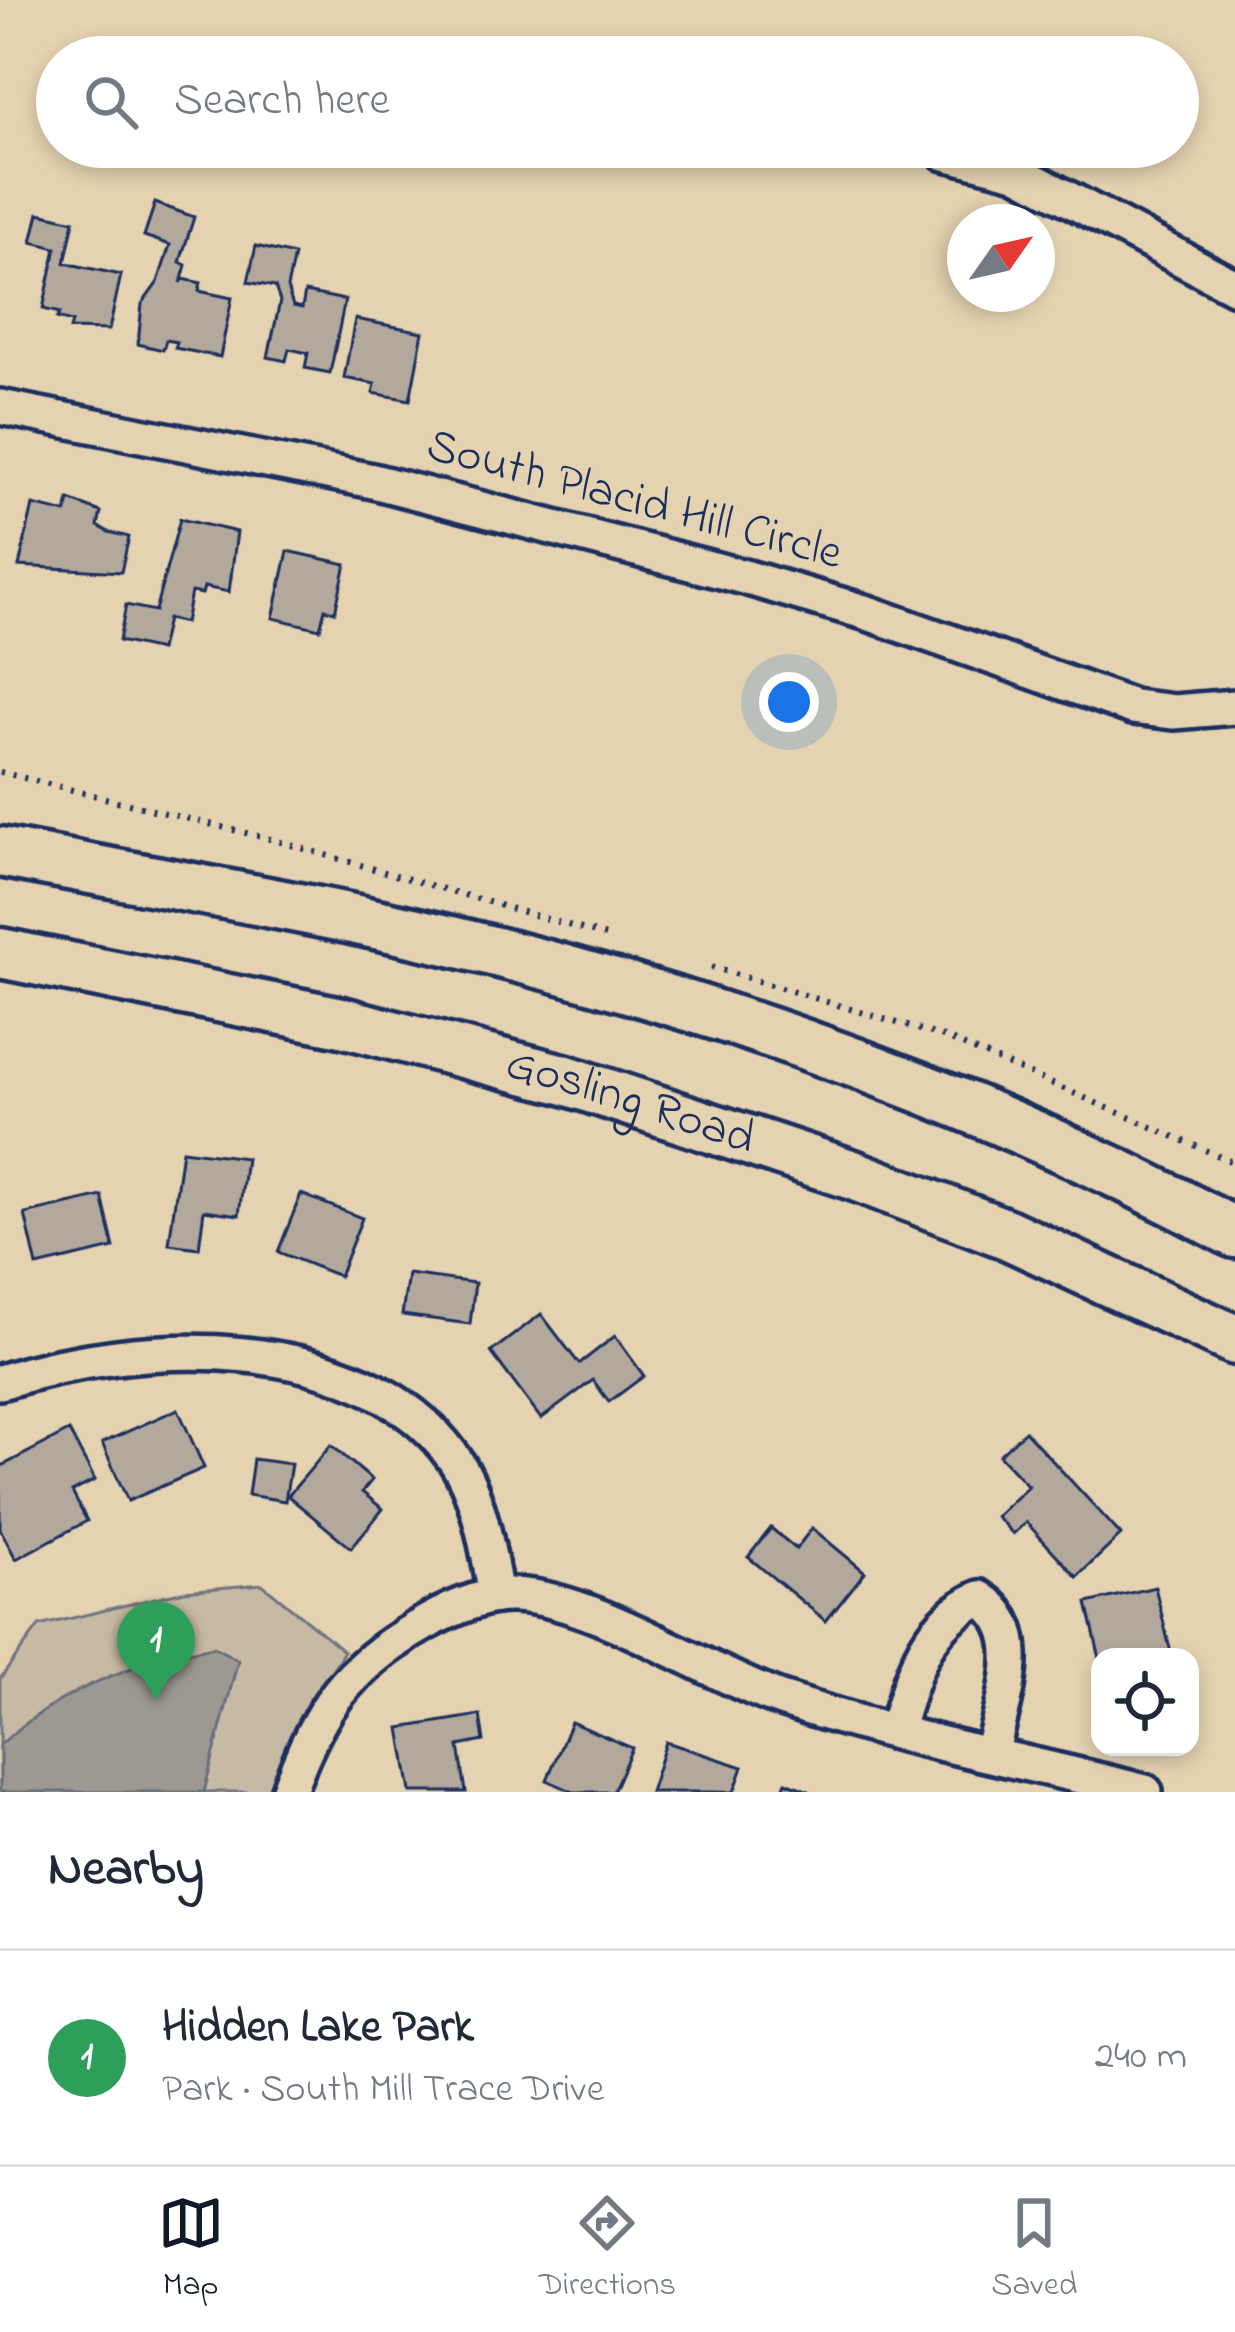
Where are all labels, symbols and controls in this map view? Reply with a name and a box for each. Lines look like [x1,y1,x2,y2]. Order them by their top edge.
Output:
search box [36,36,1199,168]
icon: search [78,69,144,135]
text: Search here [174,69,390,135]
north arrow [947,204,1055,312]
street label: South Placid Hill Circle [419,412,850,590]
your location [759,672,819,732]
street label: Gosling Road [498,1031,764,1175]
pin: 1 [117,1601,195,1700]
map controls [1091,1648,1199,1756]
button: locate [1091,1648,1199,1756]
text: Nearby [48,1833,204,1908]
text: Hidden Lake Park [162,1996,474,2062]
text: 1 [81,2029,93,2086]
text: 240 m [1095,2029,1187,2086]
text: Park · South Mill Trace Drive [162,2062,604,2119]
tab: Map [158,2190,224,2310]
tab: Directions [539,2190,676,2310]
tab: Saved [991,2190,1077,2310]

